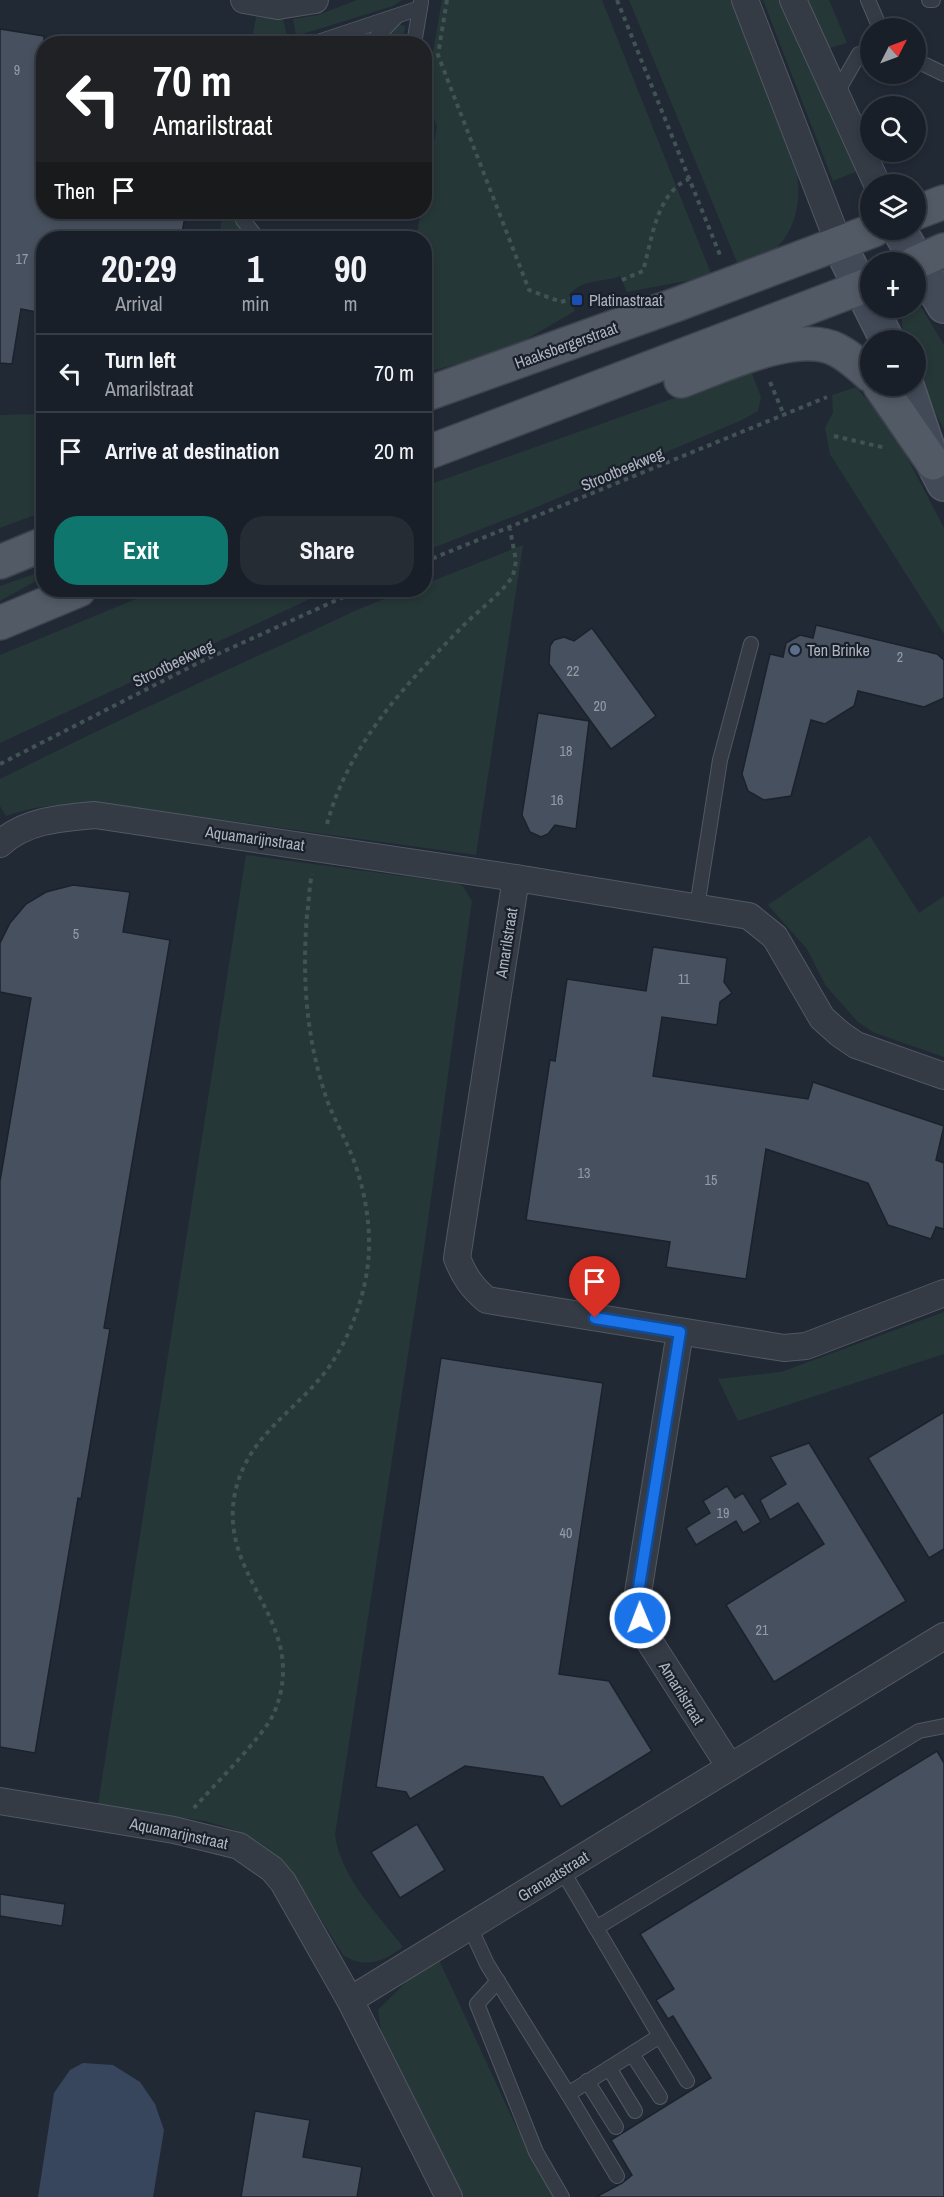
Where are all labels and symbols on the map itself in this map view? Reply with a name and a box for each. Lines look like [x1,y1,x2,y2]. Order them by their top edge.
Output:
north arrow [860,18,926,84]
house number: 9 [14,61,20,79]
house number: 17 [16,250,28,268]
place label: Platinastraat [589,289,663,311]
marker: Platinastraat [570,293,584,307]
street label: Haaksbergerstraat [512,316,621,374]
street label: Strootbeekweg [577,442,667,496]
street label: Strootbeekweg [129,634,218,692]
place label: Ten Brinke [807,639,870,661]
marker: Ten Brinke [788,643,802,657]
house number: 2 [897,648,903,666]
house number: 22 [567,662,579,680]
house number: 20 [594,697,606,715]
house number: 18 [560,742,572,760]
house number: 16 [551,791,563,809]
street label: Aquamarijnstraat [203,820,306,856]
street label: Amarilstraat [489,906,522,981]
house number: 5 [73,925,79,943]
house number: 11 [678,970,691,988]
house number: 13 [578,1164,590,1182]
house number: 15 [705,1171,717,1189]
pin [569,1256,620,1318]
house number: 19 [717,1504,729,1522]
house number: 40 [560,1524,572,1542]
position arrow [608,1586,672,1650]
house number: 21 [756,1621,769,1639]
street label: Amarilstraat [653,1656,710,1729]
street label: Aquamarijnstraat [127,1812,230,1854]
street label: Granaatstraat [513,1845,593,1907]

